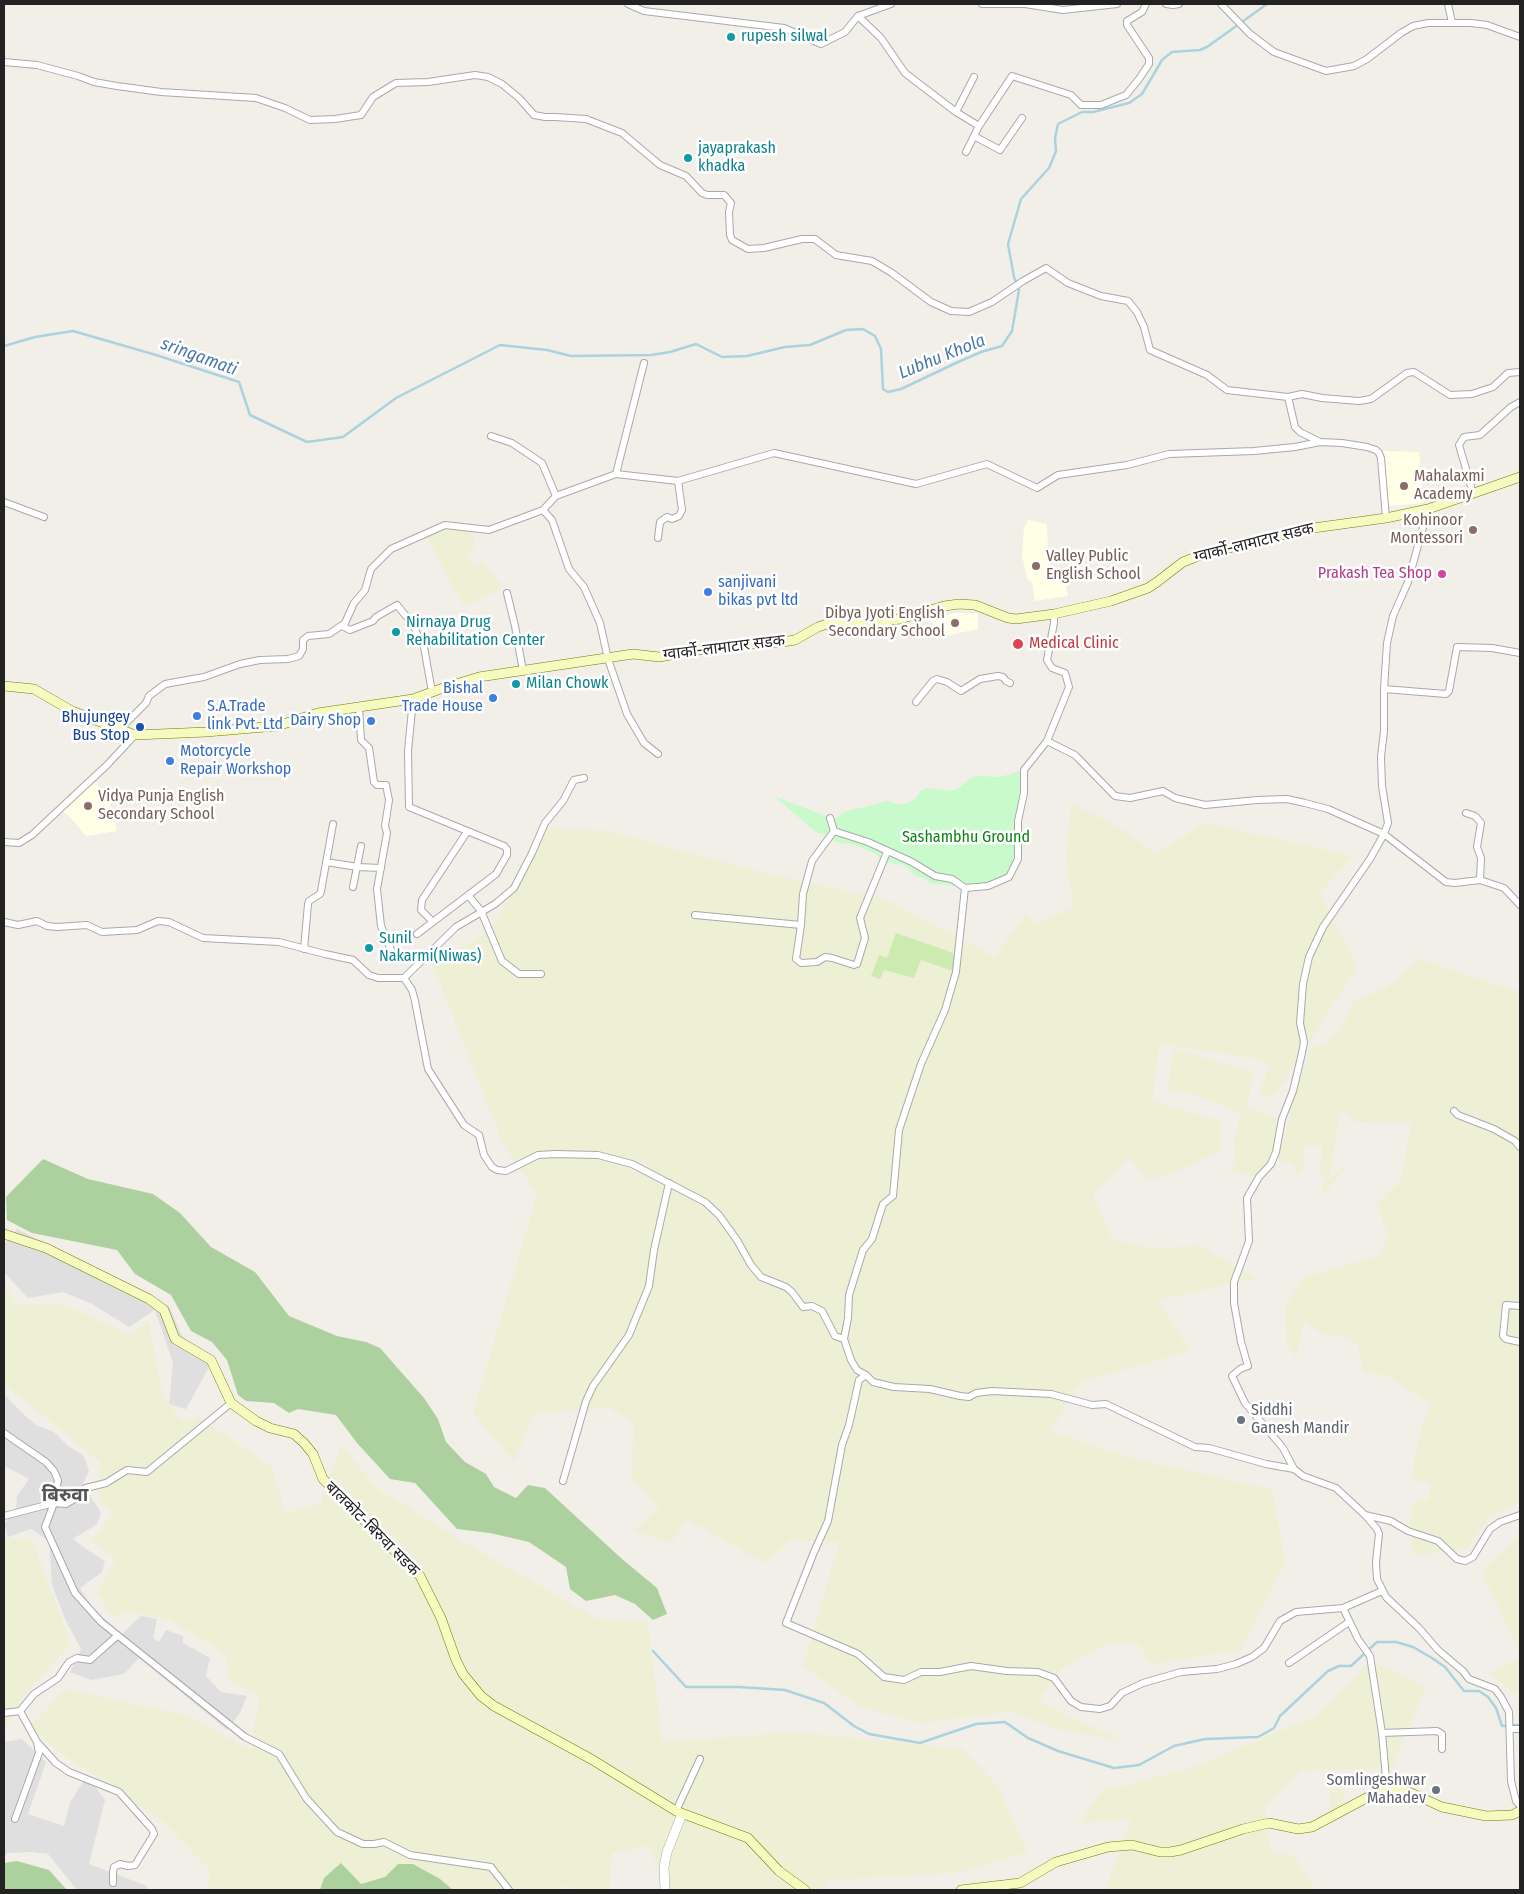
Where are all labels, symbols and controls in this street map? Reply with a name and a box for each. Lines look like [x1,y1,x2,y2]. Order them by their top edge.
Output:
place label: rupesh silwal [741,27,828,47]
marker: rupesh silwal [725,31,737,43]
place label: jayaprakash khadka [698,139,776,177]
marker: jayaprakash khadka [682,152,694,164]
water label: Lubhu Khola [895,330,989,384]
water label: sringamati [158,333,240,381]
place label: Mahalaxmi Academy [1414,467,1485,505]
marker: Mahalaxmi Academy [1398,480,1410,492]
place label: Kohinoor Montessori [1390,511,1463,549]
street label: ग्वार्को-लामाटार सडक [1192,519,1316,567]
marker: Kohinoor Montessori [1467,524,1479,536]
place label: Valley Public English School [1046,547,1141,585]
marker: Valley Public English School [1030,560,1042,572]
place label: Prakash Tea Shop [1318,564,1432,584]
marker: Prakash Tea Shop [1436,568,1448,580]
place label: sanjivani bikas pvt ltd [718,573,798,611]
marker: sanjivani bikas pvt ltd [702,586,714,598]
place label: Dibya Jyoti English Secondary School [825,604,945,642]
place label: Nirnaya Drug Rehabilitation Center [406,613,545,651]
marker: Dibya Jyoti English Secondary School [949,617,961,629]
marker: Nirnaya Drug Rehabilitation Center [390,626,402,638]
street label: ग्वार्को-लामाटार सडक [662,631,786,665]
place label: Medical Clinic [1029,634,1119,654]
marker: Medical Clinic [1011,637,1025,651]
place label: Milan Chowk [526,674,608,694]
marker: Milan Chowk [510,678,522,690]
place label: Bishal Trade House [402,679,483,717]
marker: Bishal Trade House [487,692,499,704]
place label: S.A.Trade link Pvt. Ltd [207,697,283,735]
place label: Bhujungey Bus Stop [61,708,130,746]
marker: S.A.Trade link Pvt. Ltd [191,710,203,722]
place label: Dairy Shop [290,711,361,731]
marker: Dairy Shop [365,715,377,727]
marker: Bhujungey Bus Stop [134,721,146,733]
place label: Motorcycle Repair Workshop [180,742,291,780]
marker: Motorcycle Repair Workshop [164,755,176,767]
place label: Vidya Punja English Secondary School [98,787,224,825]
marker: Vidya Punja English Secondary School [82,800,94,812]
park label: Sashambhu Ground [902,828,1030,848]
place label: Sunil Nakarmi(Niwas) [379,929,482,967]
marker: Sunil Nakarmi(Niwas) [363,942,375,954]
place label: Siddhi Ganesh Mandir [1251,1401,1349,1439]
marker: Siddhi Ganesh Mandir [1235,1414,1247,1426]
street label: बालकोट-बिरुवा सडक [321,1478,423,1580]
district label: बिरुवा [42,1485,88,1507]
place label: Somlingeshwar Mahadev [1327,1771,1426,1809]
marker: Somlingeshwar Mahadev [1430,1784,1442,1796]

